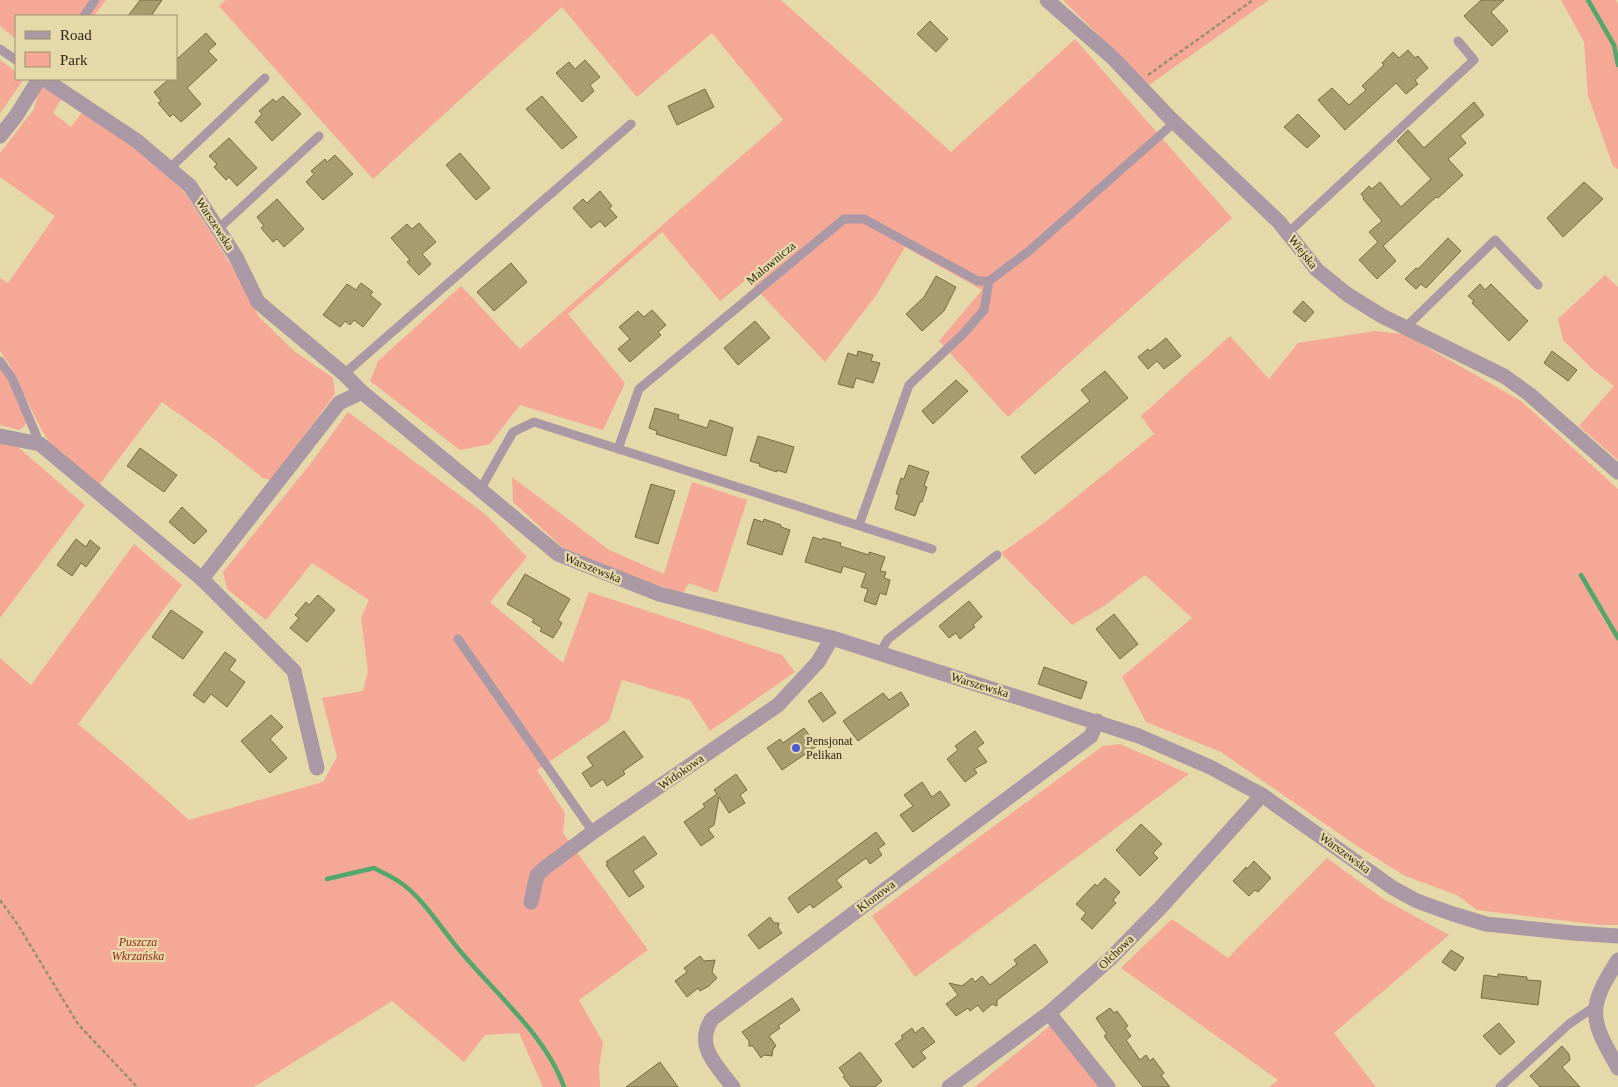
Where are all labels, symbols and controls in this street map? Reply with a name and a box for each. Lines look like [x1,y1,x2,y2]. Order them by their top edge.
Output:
legend [15,15,178,80]
text: Road [60,27,92,43]
text: Park [60,52,88,68]
street label: Warszewska [193,195,237,253]
street label: Wiejska [1286,232,1321,272]
street label: Malownicza [744,238,799,287]
street label: Warszewska [563,550,624,586]
street label: Warszewska [949,670,1011,701]
place label: Pensjonat Pelikan [806,734,853,762]
marker: Pensjonat Pelikan [790,742,802,754]
street label: Widokowa [656,751,707,793]
street label: Warszewska [1317,830,1374,877]
street label: Klonowa [854,877,898,915]
street label: Olchowa [1096,931,1137,972]
park label: Puszcza Wkrzańska [112,935,164,963]

